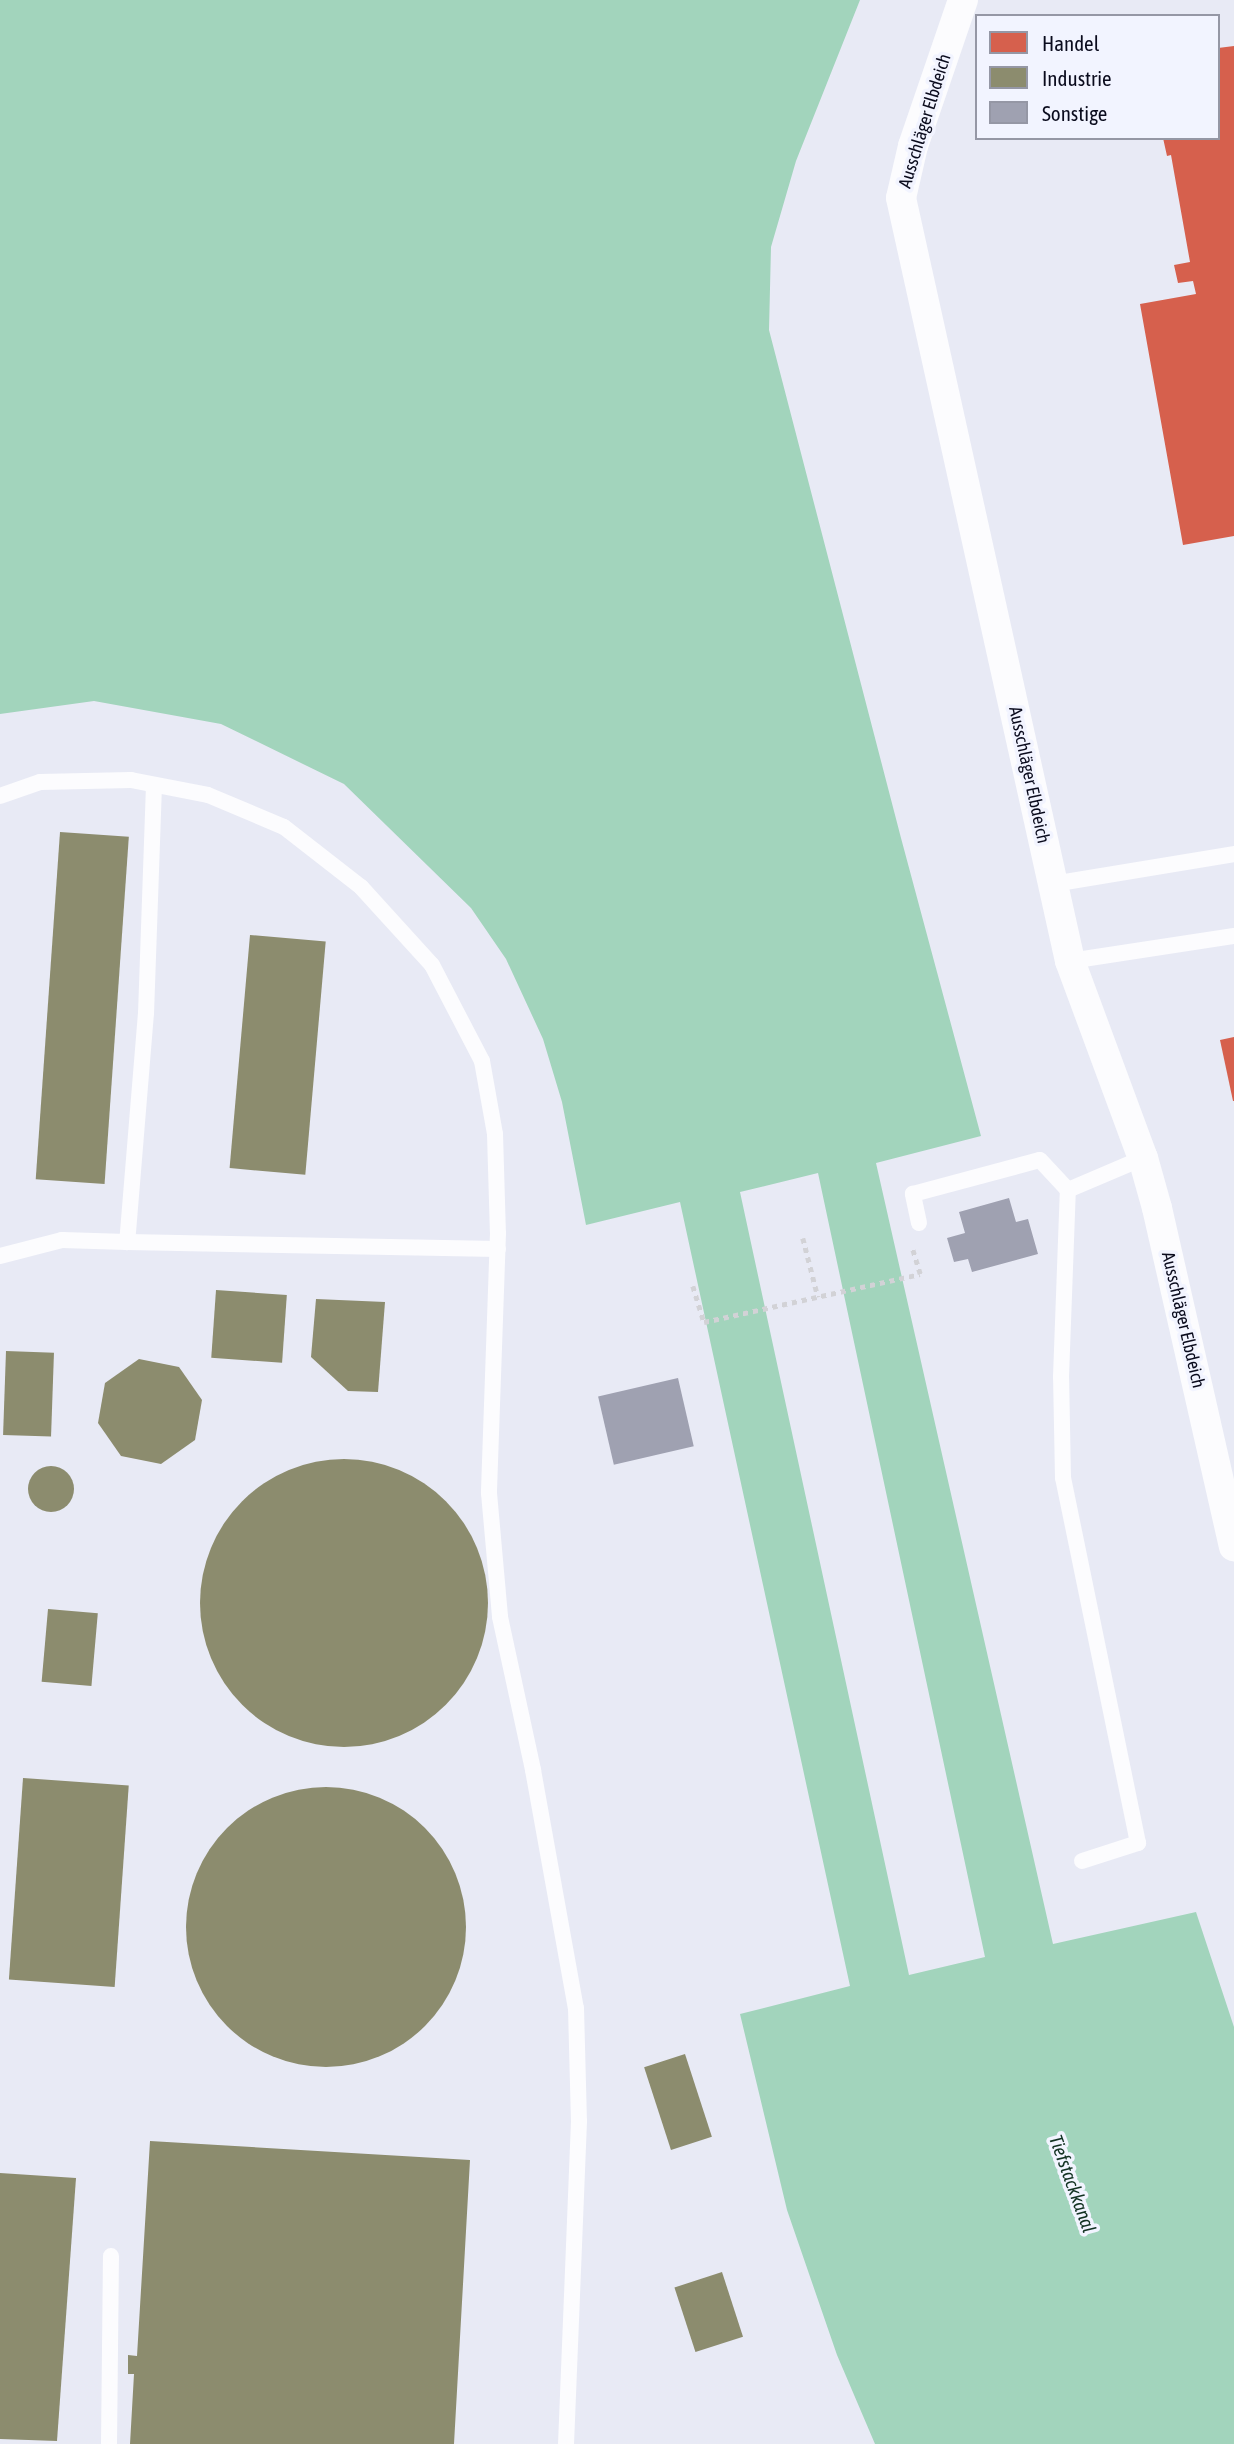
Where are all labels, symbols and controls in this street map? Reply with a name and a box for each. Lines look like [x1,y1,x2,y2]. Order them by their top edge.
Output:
legend [975,14,1220,140]
text: Handel [1042,31,1099,55]
street label: Ausschläger Elbdeich [894,51,956,191]
text: Industrie [1042,66,1112,90]
text: Sonstige [1042,101,1107,125]
street label: Ausschläger Elbdeich [1004,705,1054,845]
street label: Ausschläger Elbdeich [1157,1250,1209,1390]
water label: Tiefstackkanal [1044,2132,1100,2236]

